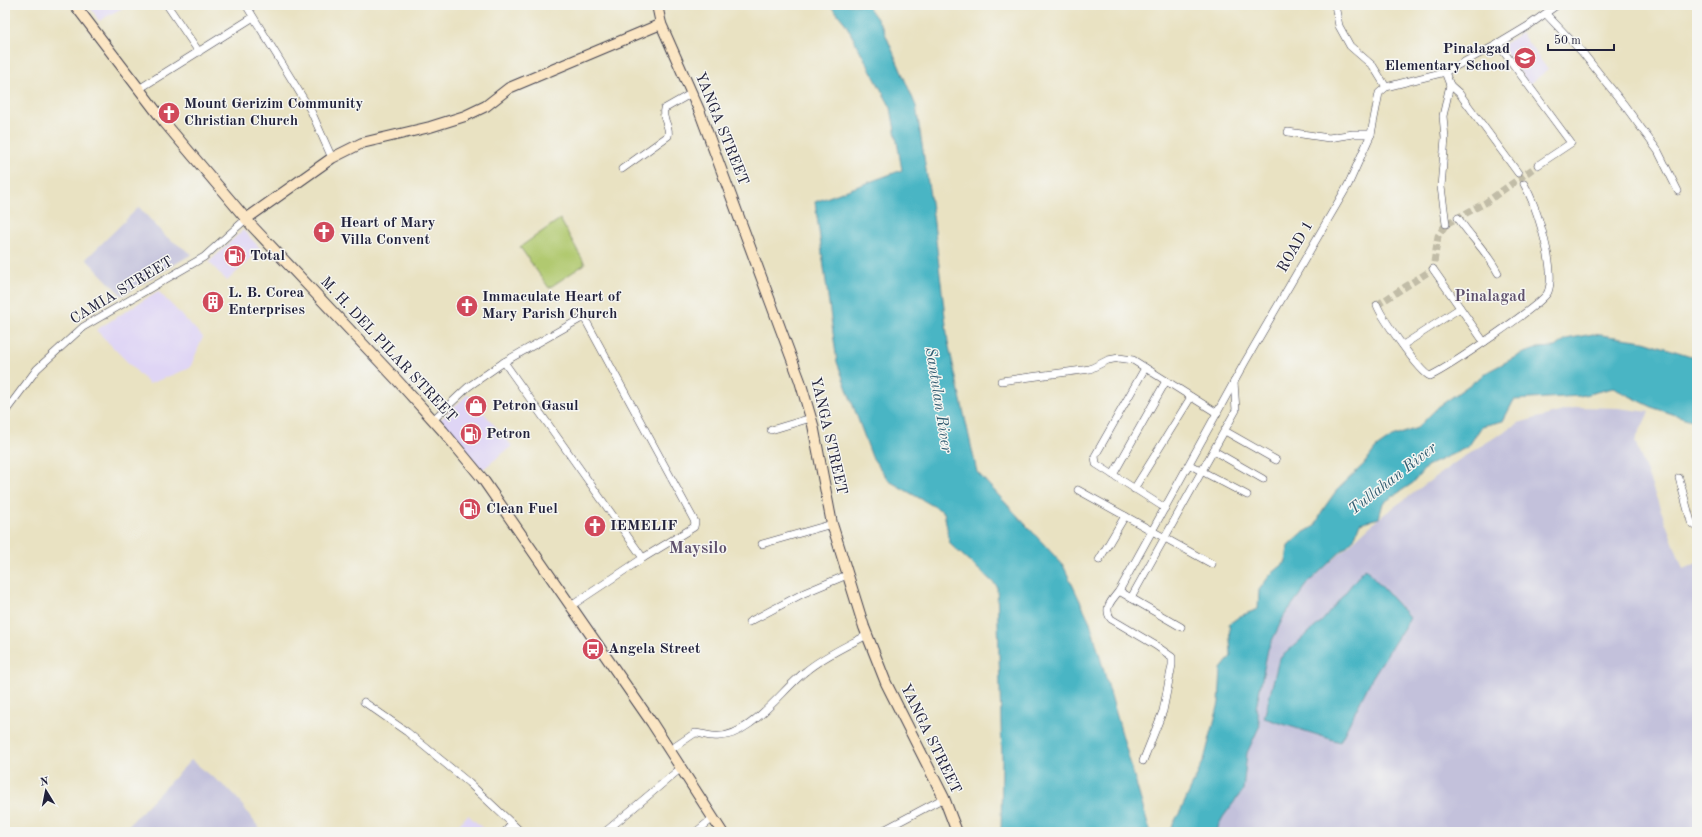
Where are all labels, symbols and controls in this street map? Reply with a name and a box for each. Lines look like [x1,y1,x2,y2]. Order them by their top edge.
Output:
scale bar [1548,26,1614,52]
text: 50 m [1554,34,1581,47]
place label: Pinalagad Elementary School [1384,42,1510,74]
school or university icon: Pinalagad Elementary School [1512,45,1538,71]
street label: YANGA STREET [691,70,751,188]
place label: Mount Gerizim Community Christian Church [184,97,363,129]
church icon: Mount Gerizim Community Christian Church [156,100,182,126]
place label: Heart of Mary Villa Convent [340,216,436,248]
church icon: Heart of Mary Villa Convent [311,219,337,245]
street label: ROAD 1 [1275,219,1317,275]
fuel station icon: Total [222,243,248,269]
place label: Total [250,249,285,264]
street label: CAMIA STREET [68,254,176,328]
street label: M. H. DEL PILAR STREET [317,275,459,425]
place label: L. B. Corea Enterprises [228,286,305,318]
building icon: L. B. Corea Enterprises [200,289,226,315]
district label: Pinalagad [1454,289,1526,305]
place label: Immaculate Heart of Mary Parish Church [482,290,622,322]
church icon: Immaculate Heart of Mary Parish Church [454,293,480,319]
water label: Santulan River [922,346,954,455]
street label: YANGA STREET [807,376,849,496]
shop icon: Petron Gasul [463,393,489,419]
place label: Petron Gasul [492,399,579,414]
fuel station icon: Petron [458,421,484,447]
place label: Petron [486,427,531,442]
water label: Tullahan River [1346,439,1441,518]
fuel station icon: Clean Fuel [457,496,483,522]
place label: Clean Fuel [486,502,558,517]
church icon: IEMELIF [582,513,608,539]
place label: IEMELIF [610,519,677,534]
district label: Maysilo [669,540,727,557]
bus stop icon: Angela Street [580,636,606,662]
place label: Angela Street [608,642,701,657]
street label: YANGA STREET [897,682,963,796]
north arrow [26,771,66,811]
text: N [39,776,50,789]

